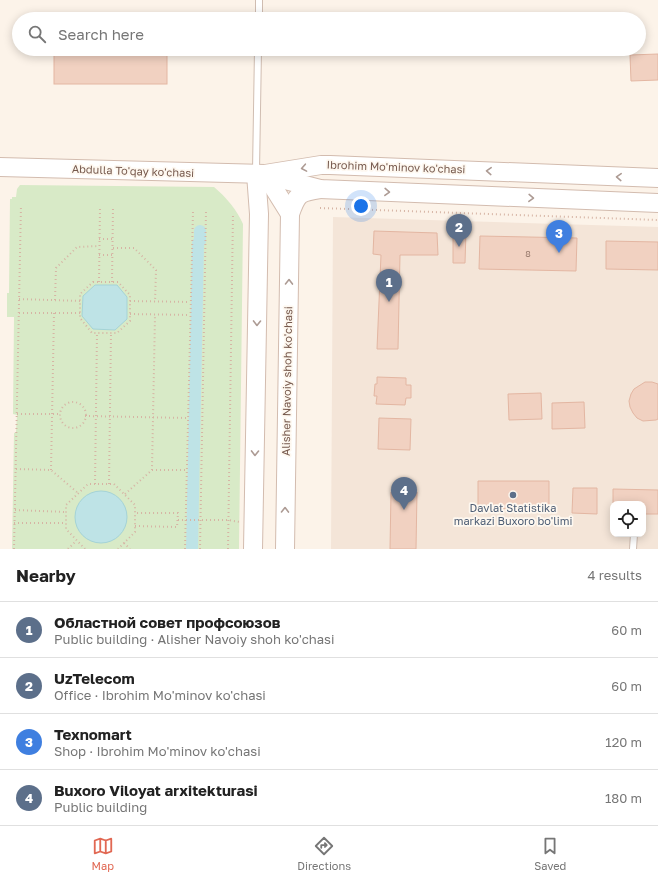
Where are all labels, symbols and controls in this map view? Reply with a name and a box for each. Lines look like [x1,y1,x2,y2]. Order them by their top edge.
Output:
search box [12,12,646,56]
icon: search [26,23,48,45]
text: Search here [58,25,144,43]
street label: Ibrohim Mo'minov ko'chasi [326,158,466,175]
street label: Abdulla To'qay ko'chasi [72,162,194,179]
one-way arrow [300,163,307,172]
one-way arrow [486,167,492,175]
one-way arrow [616,172,622,181]
one-way arrow [384,188,390,196]
one-way arrow [528,193,534,202]
your location [351,196,371,216]
pin: 2 [446,214,472,247]
pin: 3 [546,220,572,253]
house number: 8 [525,248,531,259]
pin: 1 [376,269,402,302]
one-way arrow [285,279,293,285]
street label: Alisher Navoiy shoh ko'chasi [279,306,294,456]
one-way arrow [253,320,261,326]
one-way arrow [251,450,259,456]
pin: 4 [391,477,417,510]
marker: Davlat Statistika markazi Buxoro bo'limi [508,490,518,500]
place label: Davlat Statistika markazi Buxoro bo'limi [454,501,572,527]
map controls [610,501,646,537]
button: locate [610,501,646,537]
one-way arrow [281,507,289,513]
text: Nearby [16,565,76,586]
text: 4 results [588,567,642,583]
text: Областной совет профсоюзов [54,613,280,631]
text: 1 [26,622,32,638]
text: 60 m [611,622,642,638]
text: Public building · Alisher Navoiy shoh ko'chasi [54,631,334,647]
text: UzTelecom [54,669,135,687]
text: 2 [25,678,33,694]
text: 60 m [611,678,642,694]
text: Office · Ibrohim Mo'minov ko'chasi [54,687,266,703]
text: Texnomart [54,725,132,743]
text: 3 [25,734,33,750]
text: 120 m [605,734,642,750]
text: Shop · Ibrohim Mo'minov ko'chasi [54,743,261,759]
text: Buxoro Viloyat arxitekturasi [54,781,258,799]
text: 4 [25,790,33,806]
text: 180 m [605,790,642,806]
text: Public building [54,799,147,815]
tab: Map [92,835,114,872]
tab: Directions [297,835,351,872]
tab: Saved [534,835,566,872]

